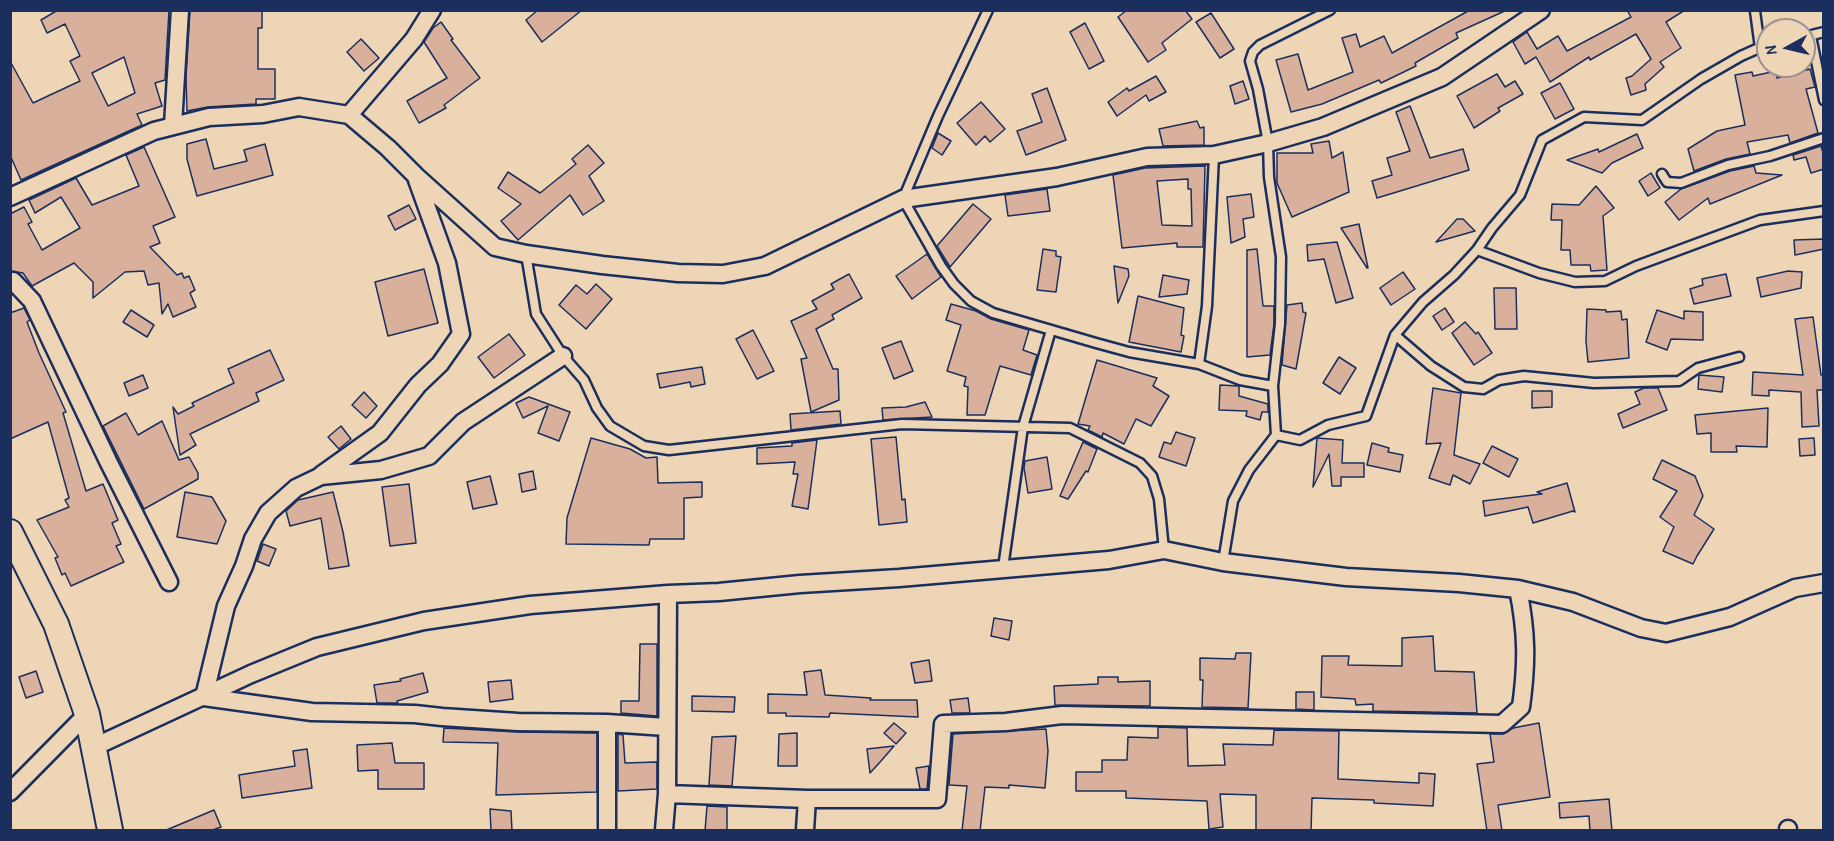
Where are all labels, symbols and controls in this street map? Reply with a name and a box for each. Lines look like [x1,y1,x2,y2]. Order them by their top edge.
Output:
north arrow [1756,18,1816,78]
text: N [1759,44,1782,56]

